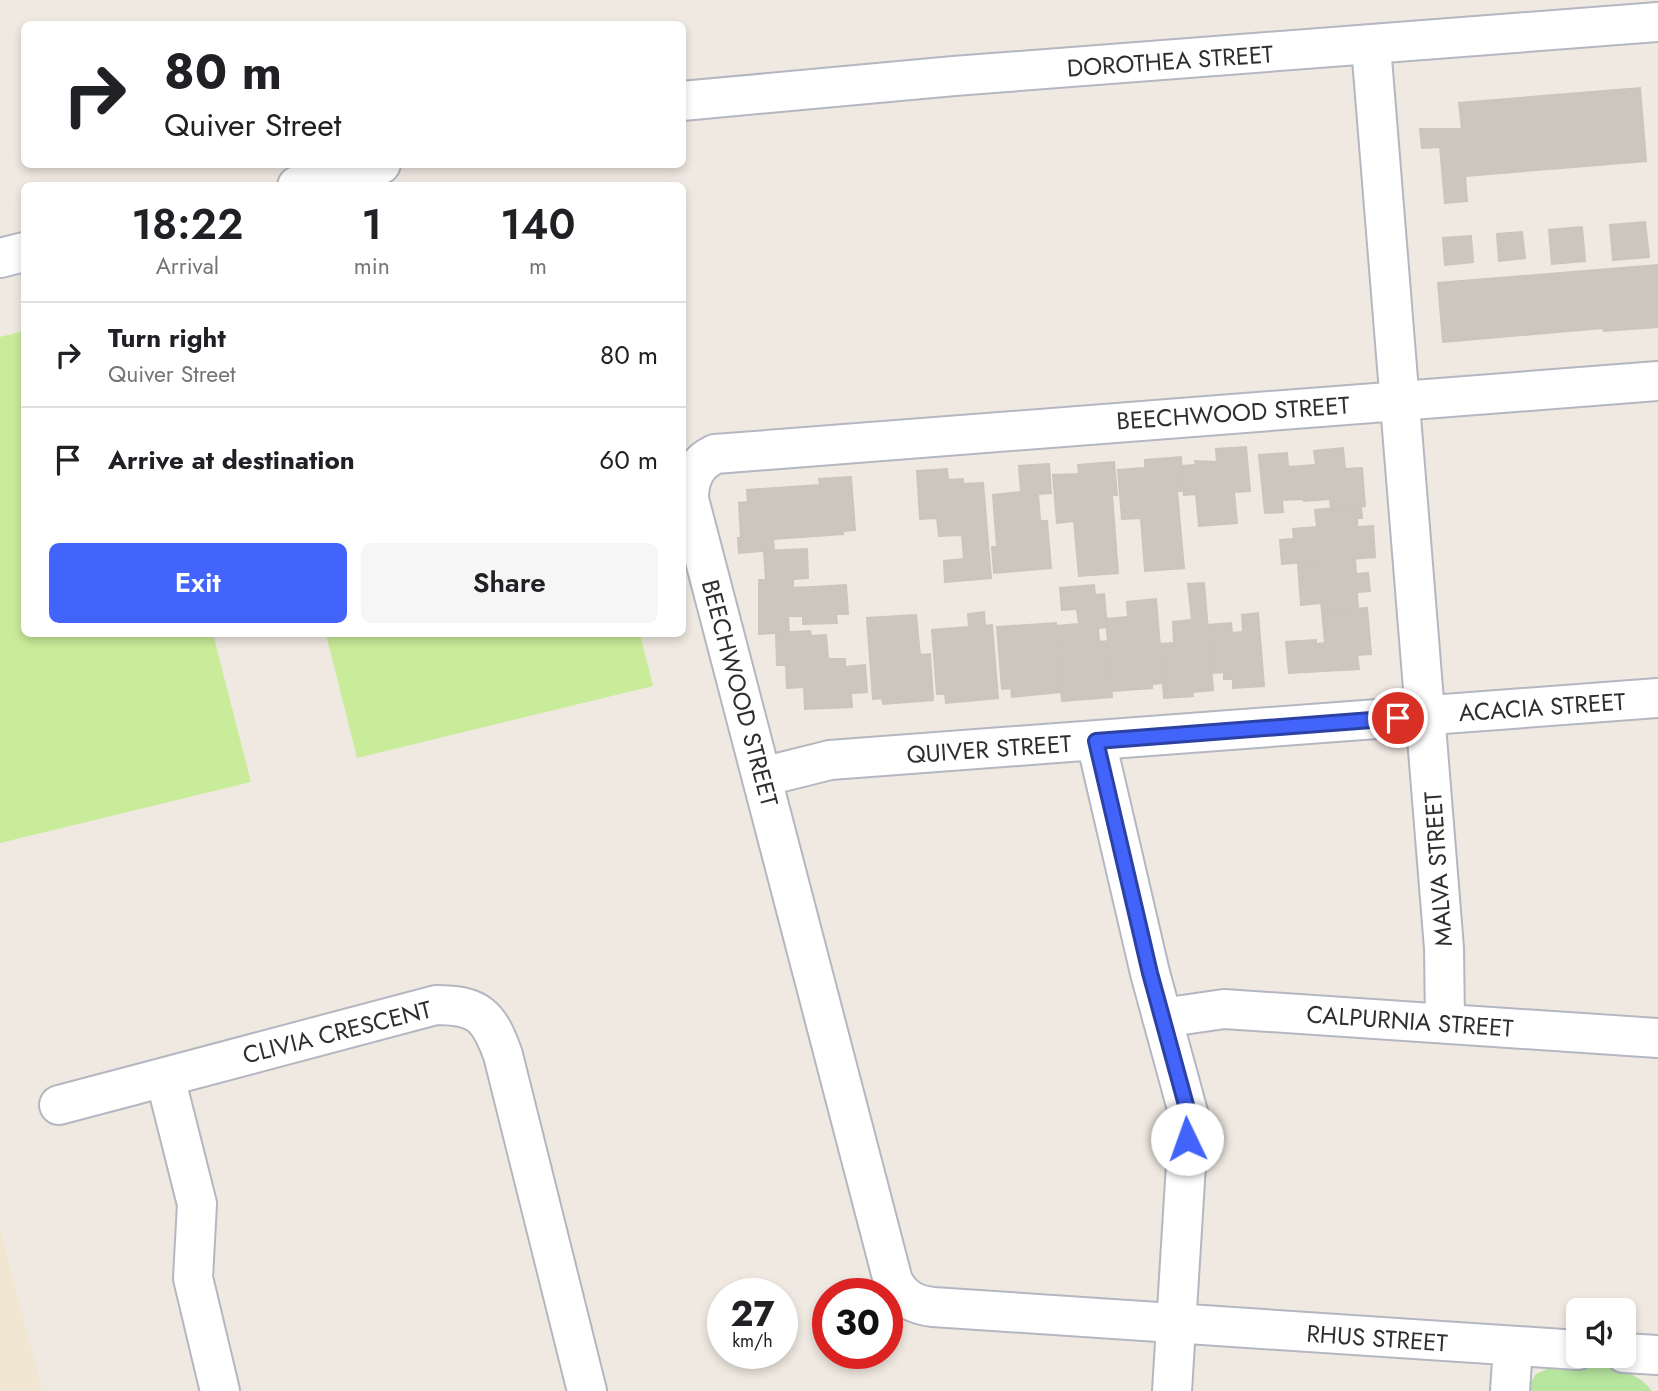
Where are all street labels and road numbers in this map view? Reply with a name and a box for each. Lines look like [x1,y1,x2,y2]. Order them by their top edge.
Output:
street label: DOROTHEA STREET [1066,36,1274,86]
street label: BEECHWOOD STREET [1115,387,1351,439]
street label: BEECHWOOD STREET [693,576,787,810]
street label: ACACIA STREET [1457,684,1627,730]
street label: QUIVER STREET [906,726,1072,772]
street label: MALVA STREET [1415,790,1461,948]
street label: CLIVIA CRESCENT [239,992,435,1072]
street label: CALPURNIA STREET [1305,996,1515,1046]
street label: RHUS STREET [1305,1316,1449,1360]

